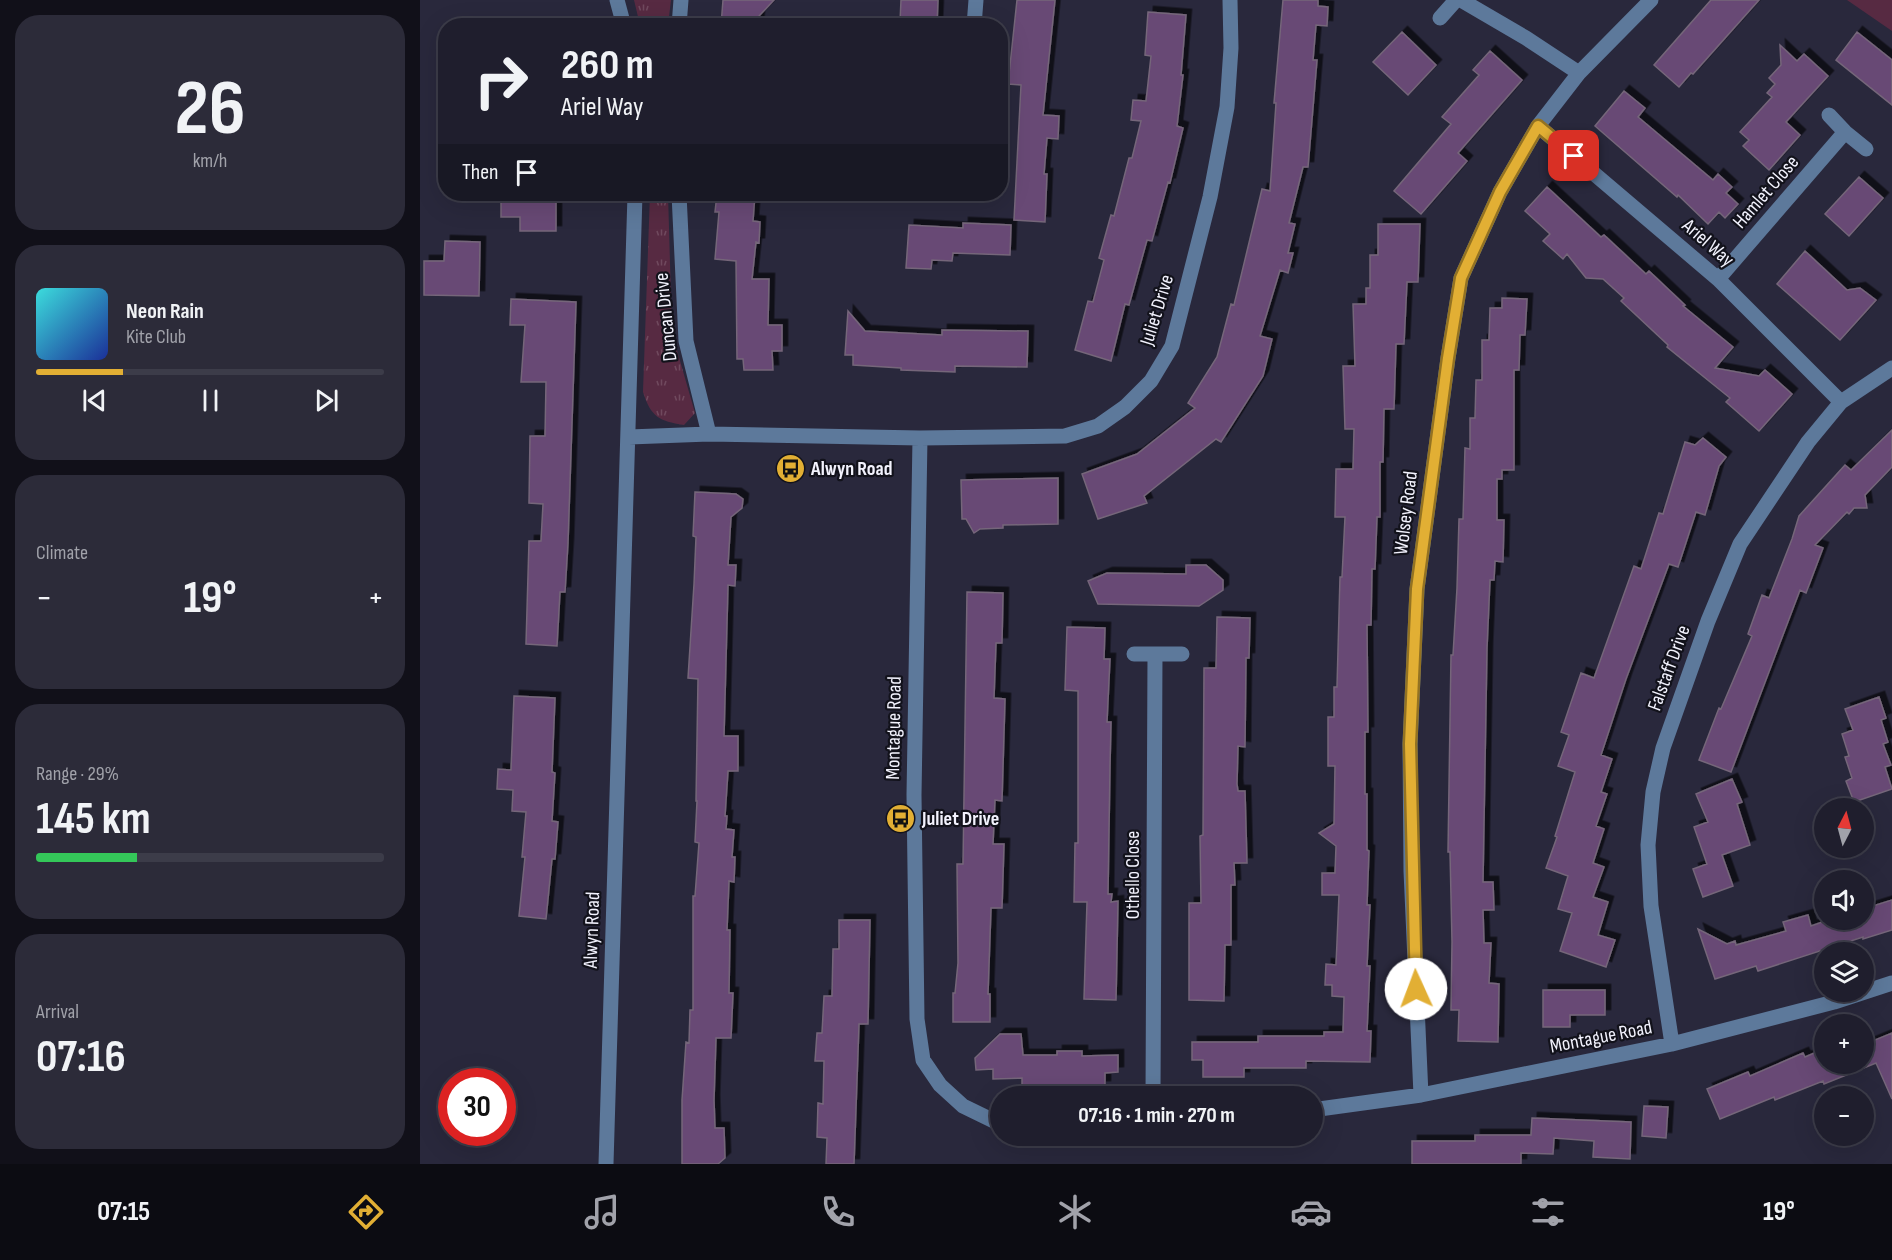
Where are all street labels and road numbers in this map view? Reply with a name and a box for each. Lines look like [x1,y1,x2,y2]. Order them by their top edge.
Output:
street label: Hamlet Close [1728,151,1804,233]
street label: Ariel Way [1676,213,1739,272]
street label: Duncan Drive [649,272,683,362]
street label: Juliet Drive [1135,272,1179,349]
street label: Wolsey Road [1389,470,1423,556]
street label: Falstaff Drive [1642,622,1696,714]
street label: Montague Road [881,676,907,780]
street label: Othello Close [1121,831,1145,919]
street label: Alwyn Road [579,891,605,970]
street label: Montague Road [1548,1015,1654,1059]

